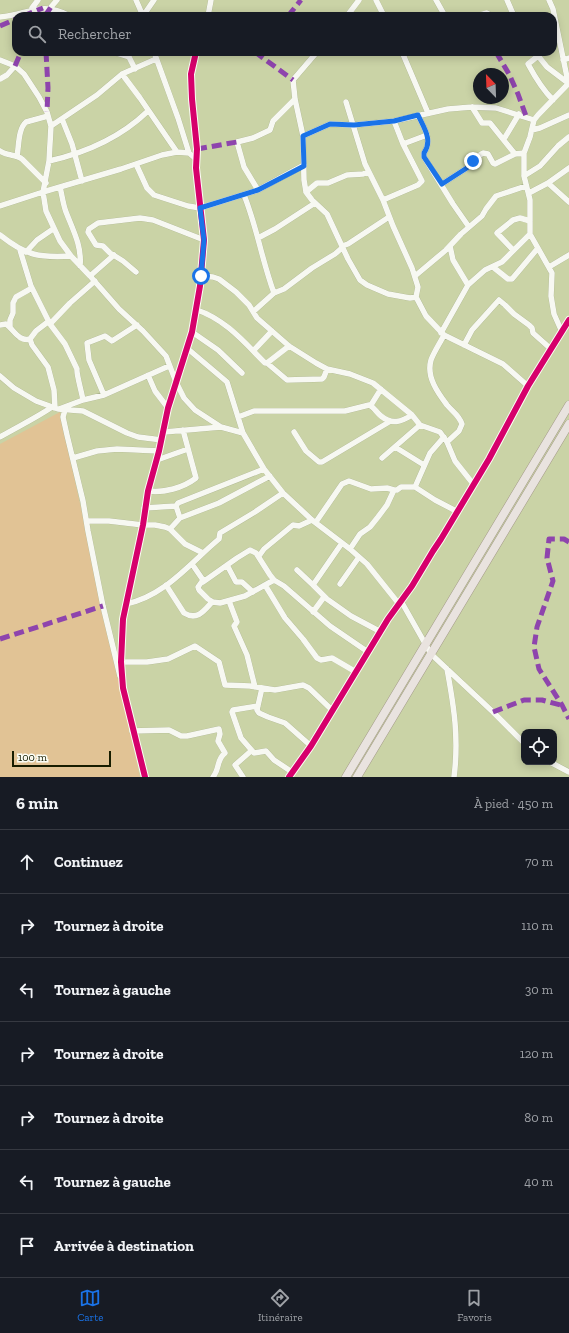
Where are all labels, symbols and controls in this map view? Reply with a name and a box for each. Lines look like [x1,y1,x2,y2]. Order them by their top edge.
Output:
search box [12,12,557,56]
icon: search [26,23,48,45]
text: Rechercher [58,25,132,43]
north arrow [473,68,509,104]
route end [464,152,482,170]
route start [192,267,210,285]
map controls [521,729,557,765]
button: locate [521,729,557,765]
scale bar [12,749,111,768]
text: 100 m [18,751,47,764]
text: 6 min [16,793,58,813]
text: À pied · 450 m [474,796,553,811]
icon: ahead [16,851,38,873]
text: Continuez [54,853,123,871]
text: 70 m [525,854,553,869]
icon: right [16,915,38,937]
text: Tournez à droite [54,917,164,935]
text: 110 m [521,918,553,933]
icon: left [16,979,38,1001]
text: Tournez à gauche [54,981,171,999]
text: 30 m [525,982,553,997]
icon: right [16,1043,38,1065]
text: Tournez à droite [54,1045,164,1063]
text: 120 m [520,1046,553,1061]
icon: right [16,1107,38,1129]
text: Tournez à droite [54,1109,164,1127]
text: 80 m [524,1110,553,1125]
icon: left [16,1171,38,1193]
text: Tournez à gauche [54,1173,171,1191]
text: 40 m [524,1174,553,1189]
icon: arrive [16,1235,38,1257]
text: Arrivée à destination [54,1237,194,1255]
tab: Carte [77,1287,104,1324]
tab: Itinéraire [258,1287,303,1324]
tab: Favoris [457,1287,492,1324]

